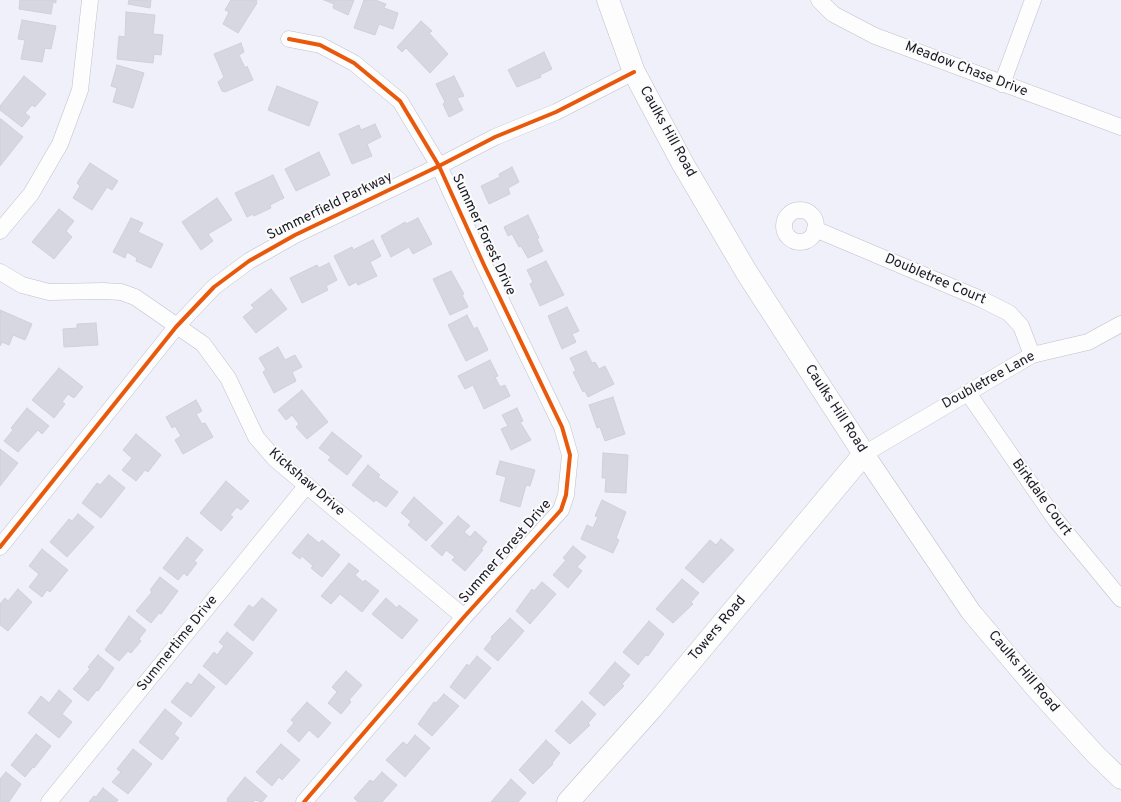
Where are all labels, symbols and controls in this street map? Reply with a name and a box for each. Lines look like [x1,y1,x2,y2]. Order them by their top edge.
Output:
street label: Meadow Chase Drive [902,39,1030,101]
street label: Caulks Hill Road [635,84,699,180]
street label: Summerfield Parkway [264,169,396,245]
street label: Summer Forest Drive [447,172,519,298]
street label: Doubletree Court [882,251,988,309]
street label: Doubletree Lane [940,349,1038,413]
street label: Caulks Hill Road [800,362,870,456]
street label: Kickshaw Drive [265,445,347,521]
street label: Birkdale Court [1008,456,1074,540]
street label: Summer Forest Drive [456,497,556,607]
street label: Summertime Drive [134,593,222,695]
street label: Towers Road [686,593,750,665]
street label: Caulks Hill Road [984,628,1062,716]

